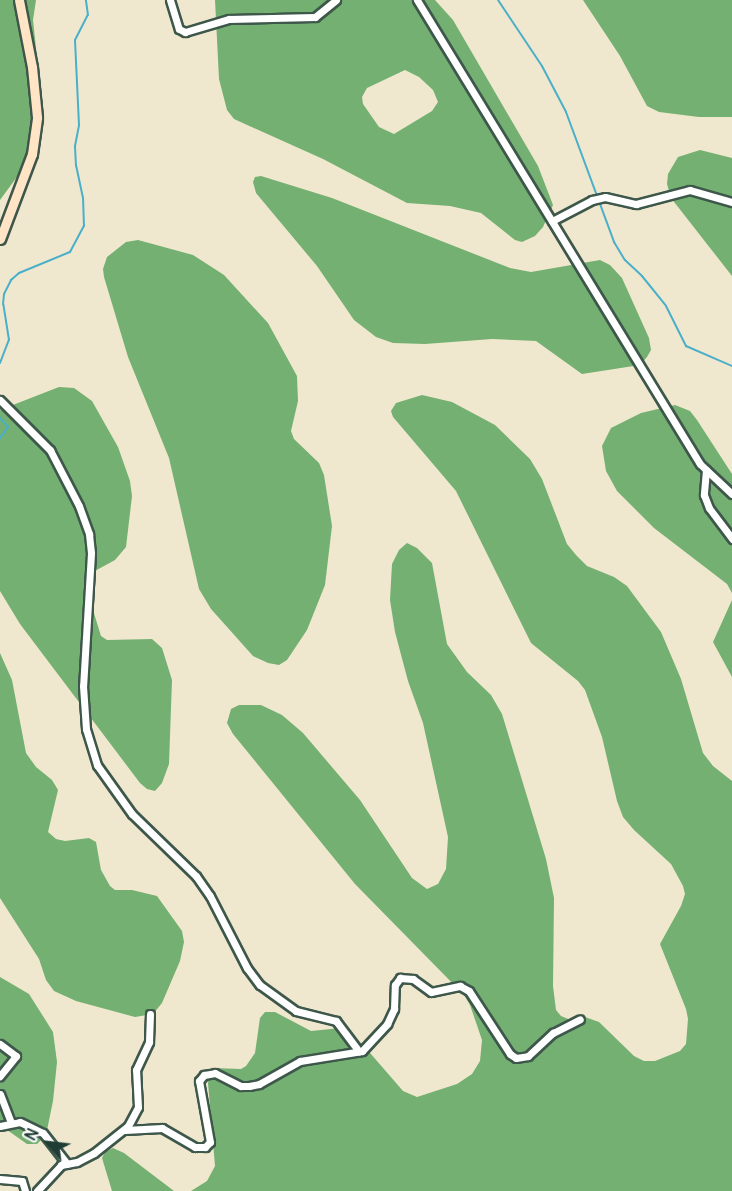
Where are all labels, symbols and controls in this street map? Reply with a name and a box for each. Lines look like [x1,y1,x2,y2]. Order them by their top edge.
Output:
north arrow [18,1113,78,1173]
text: N [21,1125,43,1144]

